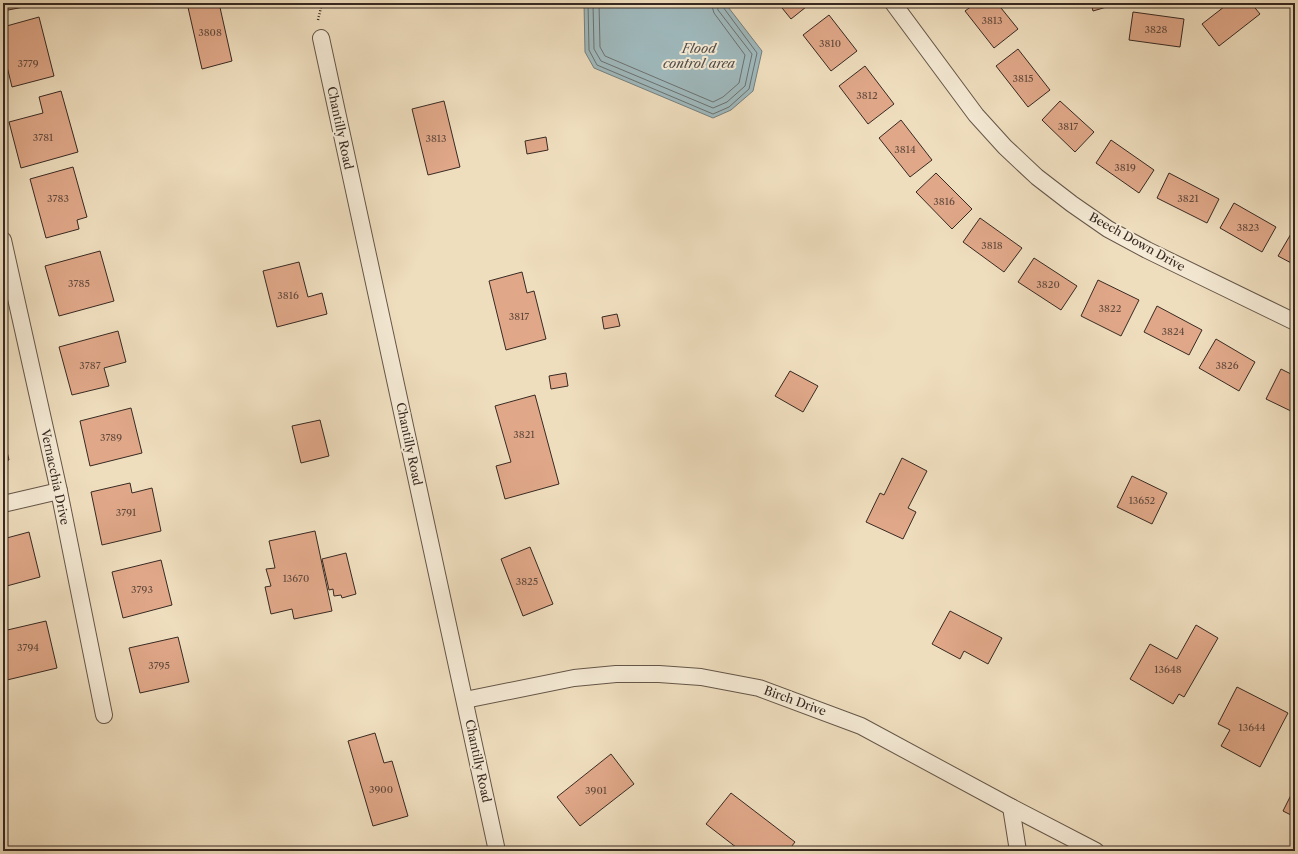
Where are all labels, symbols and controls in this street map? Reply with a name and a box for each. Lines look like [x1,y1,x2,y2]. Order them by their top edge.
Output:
house number: 3813 [981,14,1003,27]
house number: 3828 [1144,23,1168,36]
house number: 3808 [198,26,222,39]
house number: 3810 [819,37,841,50]
water label: Flood control area [663,40,735,71]
house number: 3779 [17,57,39,70]
house number: 3815 [1012,72,1034,85]
street label: Chantilly Road [324,85,357,172]
house number: 3812 [856,89,878,102]
house number: 3817 [1058,120,1078,133]
house number: 3781 [33,131,54,144]
house number: 3813 [425,132,447,145]
house number: 3814 [894,143,916,156]
house number: 3819 [1114,161,1136,174]
house number: 3783 [47,192,69,205]
house number: 3821 [1177,192,1199,205]
house number: 3816 [933,195,955,208]
street label: Beech Down Drive [1087,209,1188,274]
house number: 3823 [1237,221,1259,234]
house number: 3818 [981,239,1003,252]
house number: 3785 [68,277,90,290]
house number: 3820 [1036,278,1060,291]
house number: 3816 [277,289,299,302]
house number: 3822 [1099,302,1122,315]
house number: 3817 [509,310,529,323]
house number: 3824 [1162,325,1185,338]
house number: 3787 [79,359,101,372]
house number: 3826 [1215,359,1239,372]
street label: Chantilly Road [393,401,426,488]
street label: Vernacchia Drive [38,427,73,526]
house number: 3821 [513,428,535,441]
house number: 3789 [100,431,122,444]
house number: 13652 [1129,494,1156,507]
house number: 3791 [116,506,137,519]
house number: 13670 [283,572,309,585]
house number: 3825 [516,575,538,588]
house number: 3793 [131,583,153,596]
house number: 3794 [17,641,39,654]
house number: 3795 [148,659,170,672]
house number: 13648 [1154,663,1182,676]
street label: Birch Drive [762,682,829,719]
street label: Chantilly Road [462,718,495,805]
house number: 13644 [1238,721,1266,734]
house number: 3900 [369,783,393,796]
house number: 3901 [585,784,608,797]

